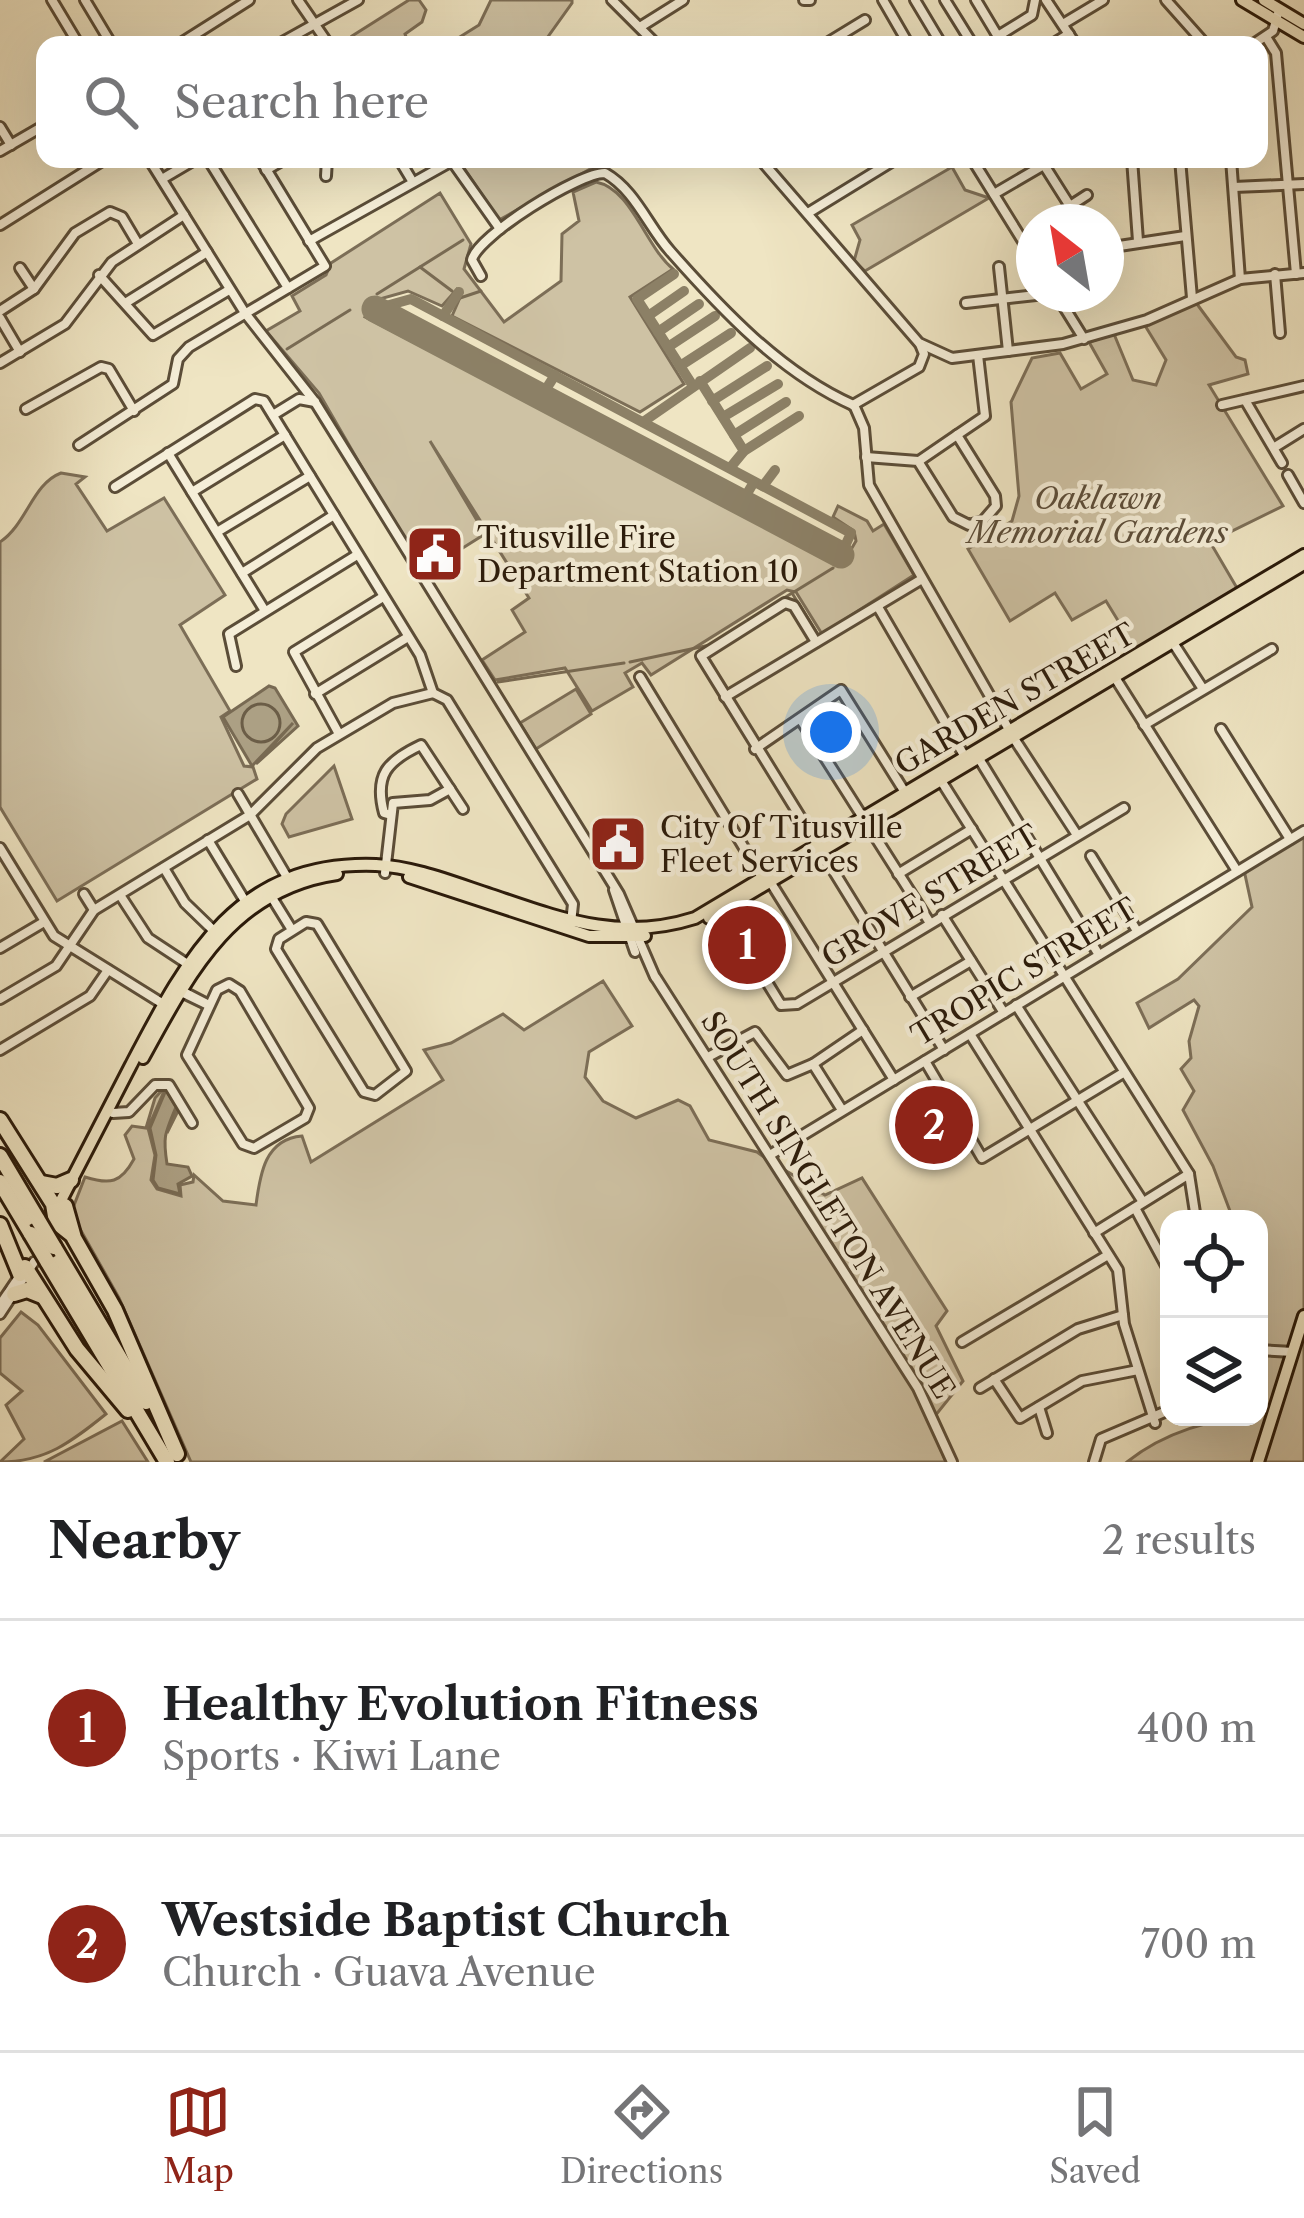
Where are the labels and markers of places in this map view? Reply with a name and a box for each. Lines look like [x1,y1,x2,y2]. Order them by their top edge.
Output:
place label: Titusville Fire Department Station 10 [477,519,799,590]
public building icon: Titusville Fire Department Station 10 [404,523,466,585]
place label: City Of Titusville Fleet Services [660,809,903,880]
public building icon: City Of Titusville Fleet Services [587,813,649,875]
pin: 1 [708,900,786,990]
pin: 2 [895,1080,973,1170]

